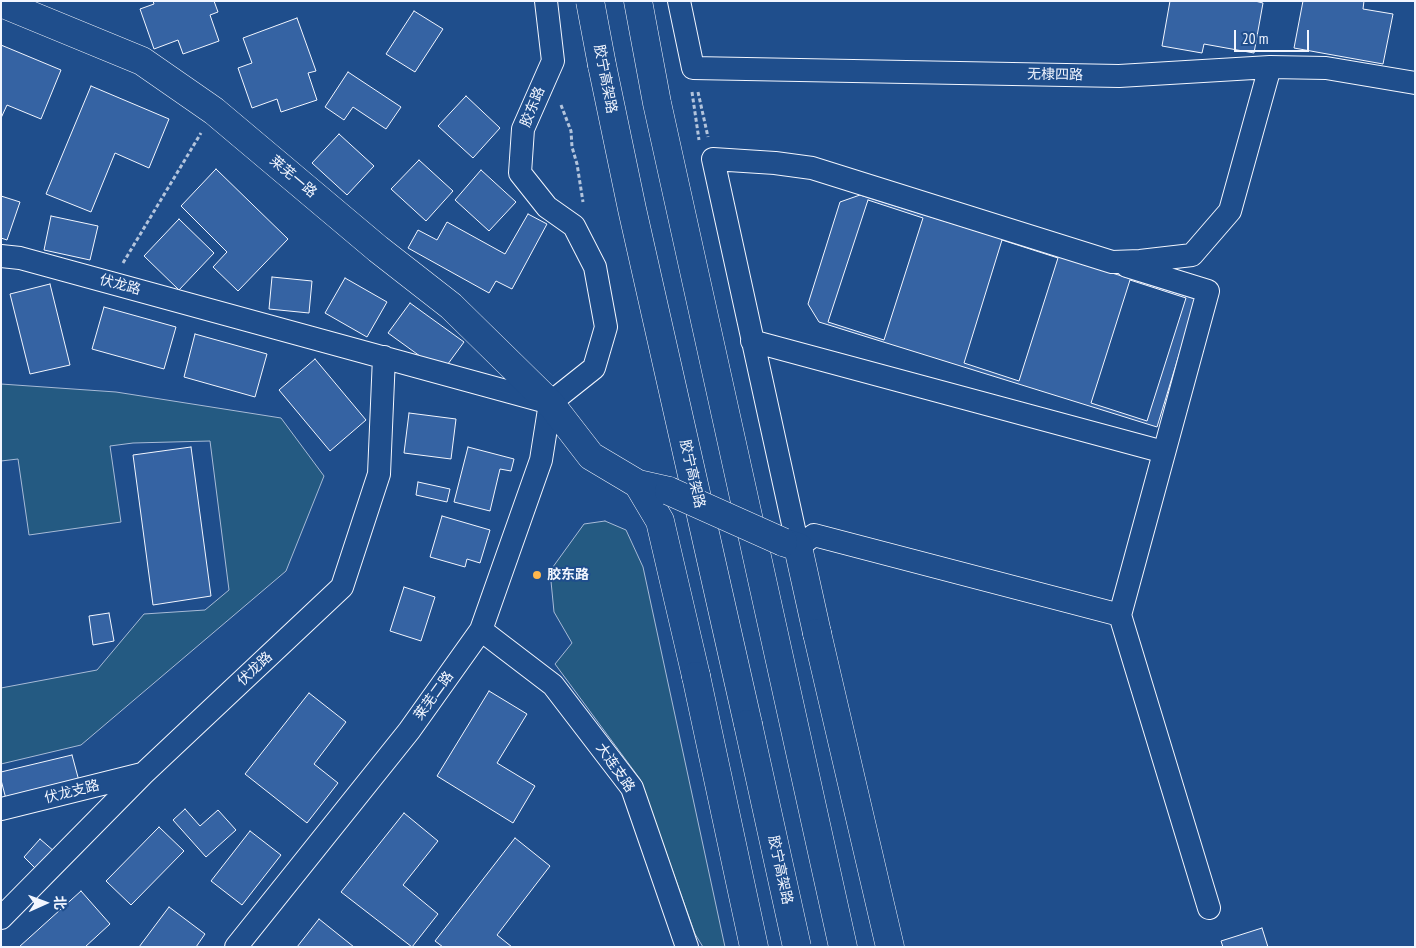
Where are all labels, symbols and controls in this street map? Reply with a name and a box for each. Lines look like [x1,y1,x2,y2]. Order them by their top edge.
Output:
scale bar [1236,20,1311,52]
text: 20 m [1242,29,1268,48]
street label: 胶宁高架路 [590,43,620,115]
street label: 无棣四路 [1027,66,1083,84]
street label: 胶东路 [517,84,549,130]
street label: 莱芜一路 [266,153,320,201]
street label: 伏龙路 [98,271,142,299]
street label: 胶宁高架路 [676,438,708,510]
place label: 胶东路 [547,567,589,583]
marker: 胶东路 [531,569,543,581]
street label: 伏龙路 [234,649,276,689]
street label: 莱芜二路 [411,668,457,724]
street label: 大连支路 [592,740,638,796]
street label: 伏龙支路 [43,777,101,807]
street label: 胶宁高架路 [765,834,795,906]
north arrow [20,878,70,928]
text: 北 [51,895,69,910]

